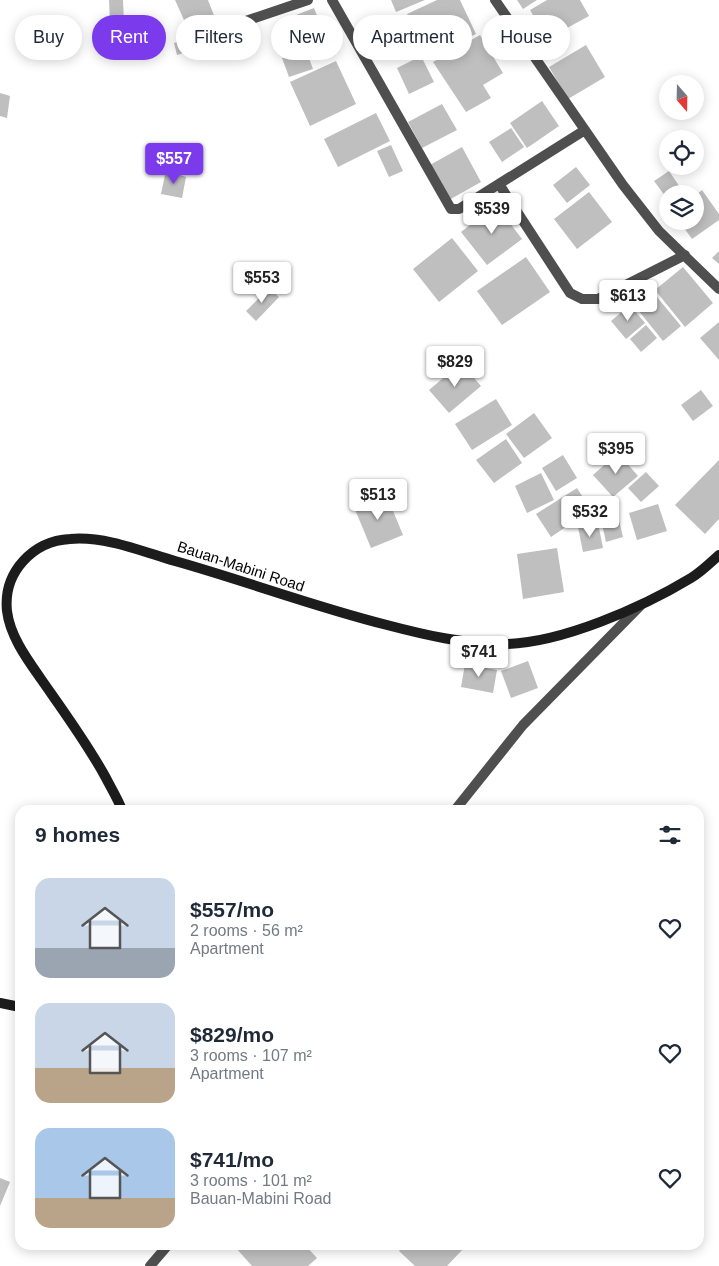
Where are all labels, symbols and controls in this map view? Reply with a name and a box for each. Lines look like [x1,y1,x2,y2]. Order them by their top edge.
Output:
chip: Buy [15,15,82,60]
chip: Rent [92,15,166,60]
chip: Filters [176,15,261,60]
chip: New [271,15,343,60]
chip: Apartment [353,15,472,60]
chip: House [482,15,570,60]
north arrow [659,75,704,120]
map controls [659,75,704,230]
button: locate [659,130,704,175]
pin: $557 [144,142,204,185]
text: $557 [156,150,192,167]
button: layers [659,185,704,230]
pin: $539 [462,192,522,235]
text: $539 [474,200,510,217]
pin: $553 [232,262,292,304]
text: $553 [244,269,280,286]
pin: $613 [598,280,658,322]
text: $613 [610,287,646,304]
pin: $829 [425,346,485,388]
text: $829 [437,353,473,370]
pin: $395 [586,432,646,475]
text: $395 [598,440,634,457]
pin: $513 [348,478,408,521]
text: $513 [360,486,396,503]
pin: $532 [560,496,620,538]
text: $532 [572,503,608,520]
street label: Bauan-Mabini Road [175,537,307,595]
pin: $741 [449,636,509,678]
text: $741 [461,643,497,660]
icon: filters [656,821,684,849]
text: 9 homes [35,823,120,846]
icon: home [75,898,135,958]
text: $557/mo [190,898,274,921]
icon: heart [656,914,684,942]
text: 2 rooms · 56 m² [190,922,303,939]
text: Apartment [190,940,264,957]
icon: home [75,1023,135,1083]
text: $829/mo [190,1023,274,1046]
icon: heart [656,1039,684,1067]
text: 3 rooms · 107 m² [190,1047,312,1064]
text: Apartment [190,1065,264,1082]
icon: home [75,1148,135,1208]
text: $741/mo [190,1148,274,1171]
icon: heart [656,1164,684,1192]
text: 3 rooms · 101 m² [190,1172,312,1189]
text: Bauan-Mabini Road [190,1190,331,1207]

